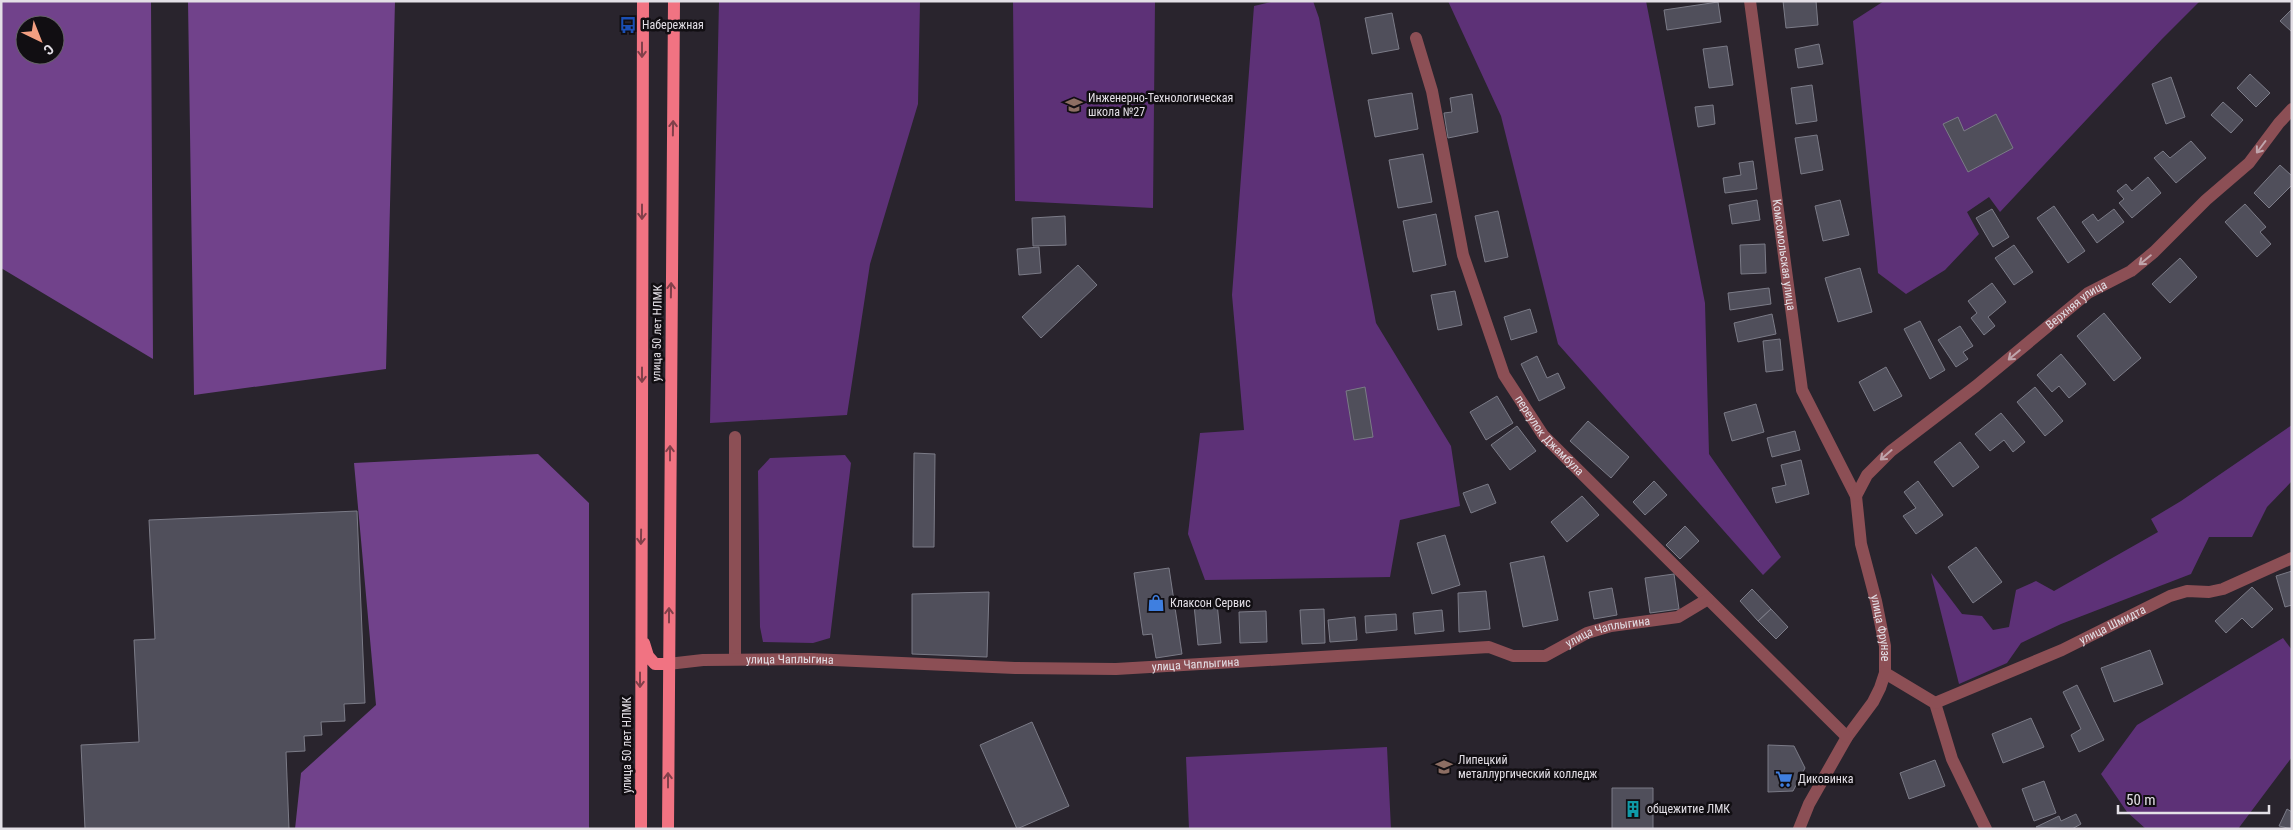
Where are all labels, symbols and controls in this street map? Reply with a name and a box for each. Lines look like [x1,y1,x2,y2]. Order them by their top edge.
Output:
north arrow [15,15,65,65]
bus stop icon: Набережная [618,15,638,35]
place label: Набережная [642,18,704,32]
text: С [40,41,57,58]
one-way arrow [637,42,647,58]
place label: Инженерно-Технологическая школа №27 [1088,91,1233,119]
school or university icon: Инженерно-Технологическая школа №27 [1064,95,1084,115]
one-way arrow [668,120,678,136]
one-way arrow [2256,140,2266,154]
street label: Комсомольская улица [1770,198,1798,312]
one-way arrow [637,204,647,220]
one-way arrow [2138,254,2151,265]
street label: Верхняя улица [2043,277,2109,332]
one-way arrow [666,283,676,299]
street label: улица 50 лет НЛМК [649,284,665,381]
one-way arrow [2008,349,2021,360]
one-way arrow [637,366,647,383]
street label: переулок Джамбула [1512,393,1587,479]
one-way arrow [665,445,675,462]
one-way arrow [1880,450,1893,461]
one-way arrow [636,529,646,545]
shop icon: Клаксон Сервис [1146,593,1166,613]
street label: улица Фрунзе [1868,593,1892,662]
place label: Клаксон Сервис [1170,596,1251,610]
street label: улица Шмидта [2077,602,2148,647]
one-way arrow [664,608,673,624]
street label: улица Чаплыгина [1563,614,1651,650]
street label: улица Чаплыгина [746,652,834,667]
street label: улица Чаплыгина [1151,655,1240,674]
one-way arrow [635,672,645,688]
street label: улица 50 лет НЛМК [620,696,634,793]
place label: Липецкий металлургический колледж [1458,753,1597,781]
school or university icon: Липецкий металлургический колледж [1434,757,1454,777]
supermarket icon: Диковинка [1774,769,1794,789]
one-way arrow [663,772,673,788]
place label: Диковинка [1798,772,1854,786]
scale bar [2118,782,2269,814]
text: 50 m [2126,791,2156,809]
building icon: общежитие ЛМК [1623,799,1643,819]
place label: общежитие ЛМК [1647,802,1730,816]

